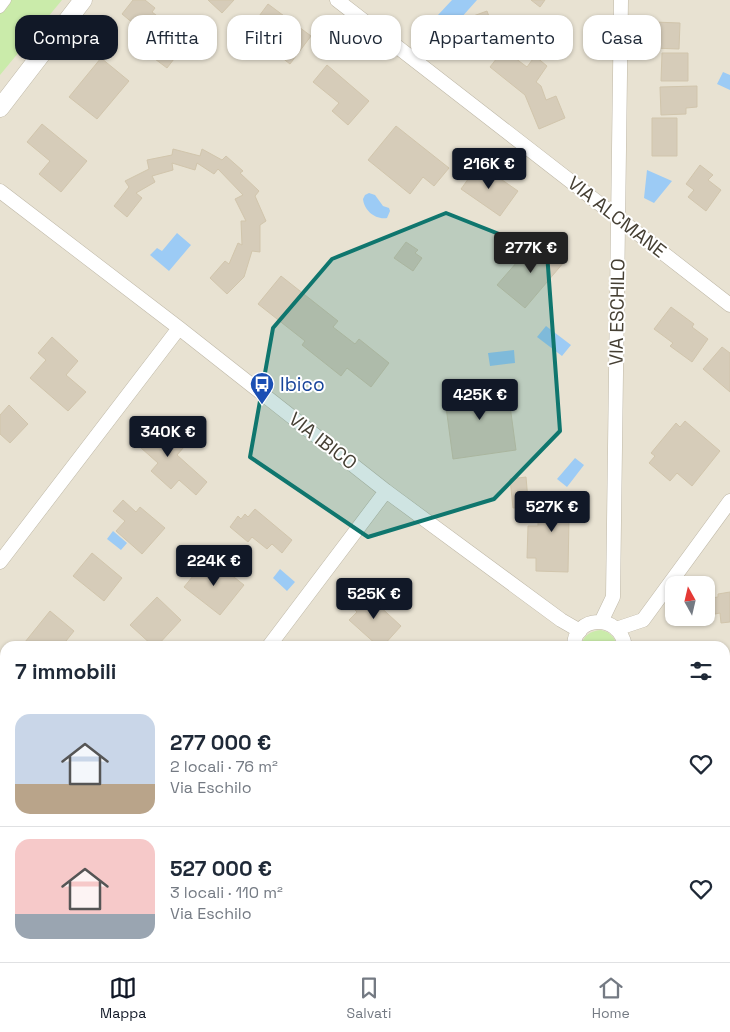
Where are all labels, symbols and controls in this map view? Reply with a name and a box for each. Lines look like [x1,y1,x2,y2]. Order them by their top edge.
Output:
chip: Compra [15,15,118,60]
chip: Affitta [128,15,217,60]
chip: Filtri [227,15,301,60]
chip: Nuovo [311,15,401,60]
chip: Appartamento [411,15,573,60]
chip: Casa [583,15,661,60]
pin: 216K € [448,148,530,190]
text: 216K € [463,153,515,174]
street label: VIA ALCMANE [563,171,671,263]
pin: 277K € [490,232,572,274]
text: 277K € [505,237,557,258]
street label: VIA ESCHILO [604,258,630,366]
bus stop icon: Ibico [249,371,275,405]
place label: Ibico [280,372,325,397]
pin: 425K € [439,378,521,421]
text: 425K € [453,384,507,405]
street label: VIA IBICO [284,407,362,475]
pin: 340K € [127,416,209,458]
text: 340K € [140,421,196,442]
pin: 527K € [511,490,593,533]
text: 527K € [526,496,578,517]
pin: 224K € [173,544,255,587]
text: 224K € [187,550,241,571]
north arrow [665,576,715,626]
map controls [665,576,715,626]
pin: 525K € [333,578,415,620]
text: 525K € [347,583,401,604]
icon: filters [687,657,715,685]
text: 7 immobili [15,658,116,685]
text: 277 000 € [170,729,271,756]
icon: home [55,734,115,794]
icon: heart [687,750,715,778]
text: 2 locali · 76 m² [170,756,278,777]
text: Via Eschilo [170,777,252,798]
text: 527 000 € [170,855,272,882]
icon: home [55,859,115,919]
icon: heart [687,875,715,903]
text: 3 locali · 110 m² [170,882,283,903]
text: Via Eschilo [170,903,252,924]
tab: Mappa [100,974,146,1022]
tab: Salvati [347,974,391,1022]
tab: Home [592,974,630,1022]

